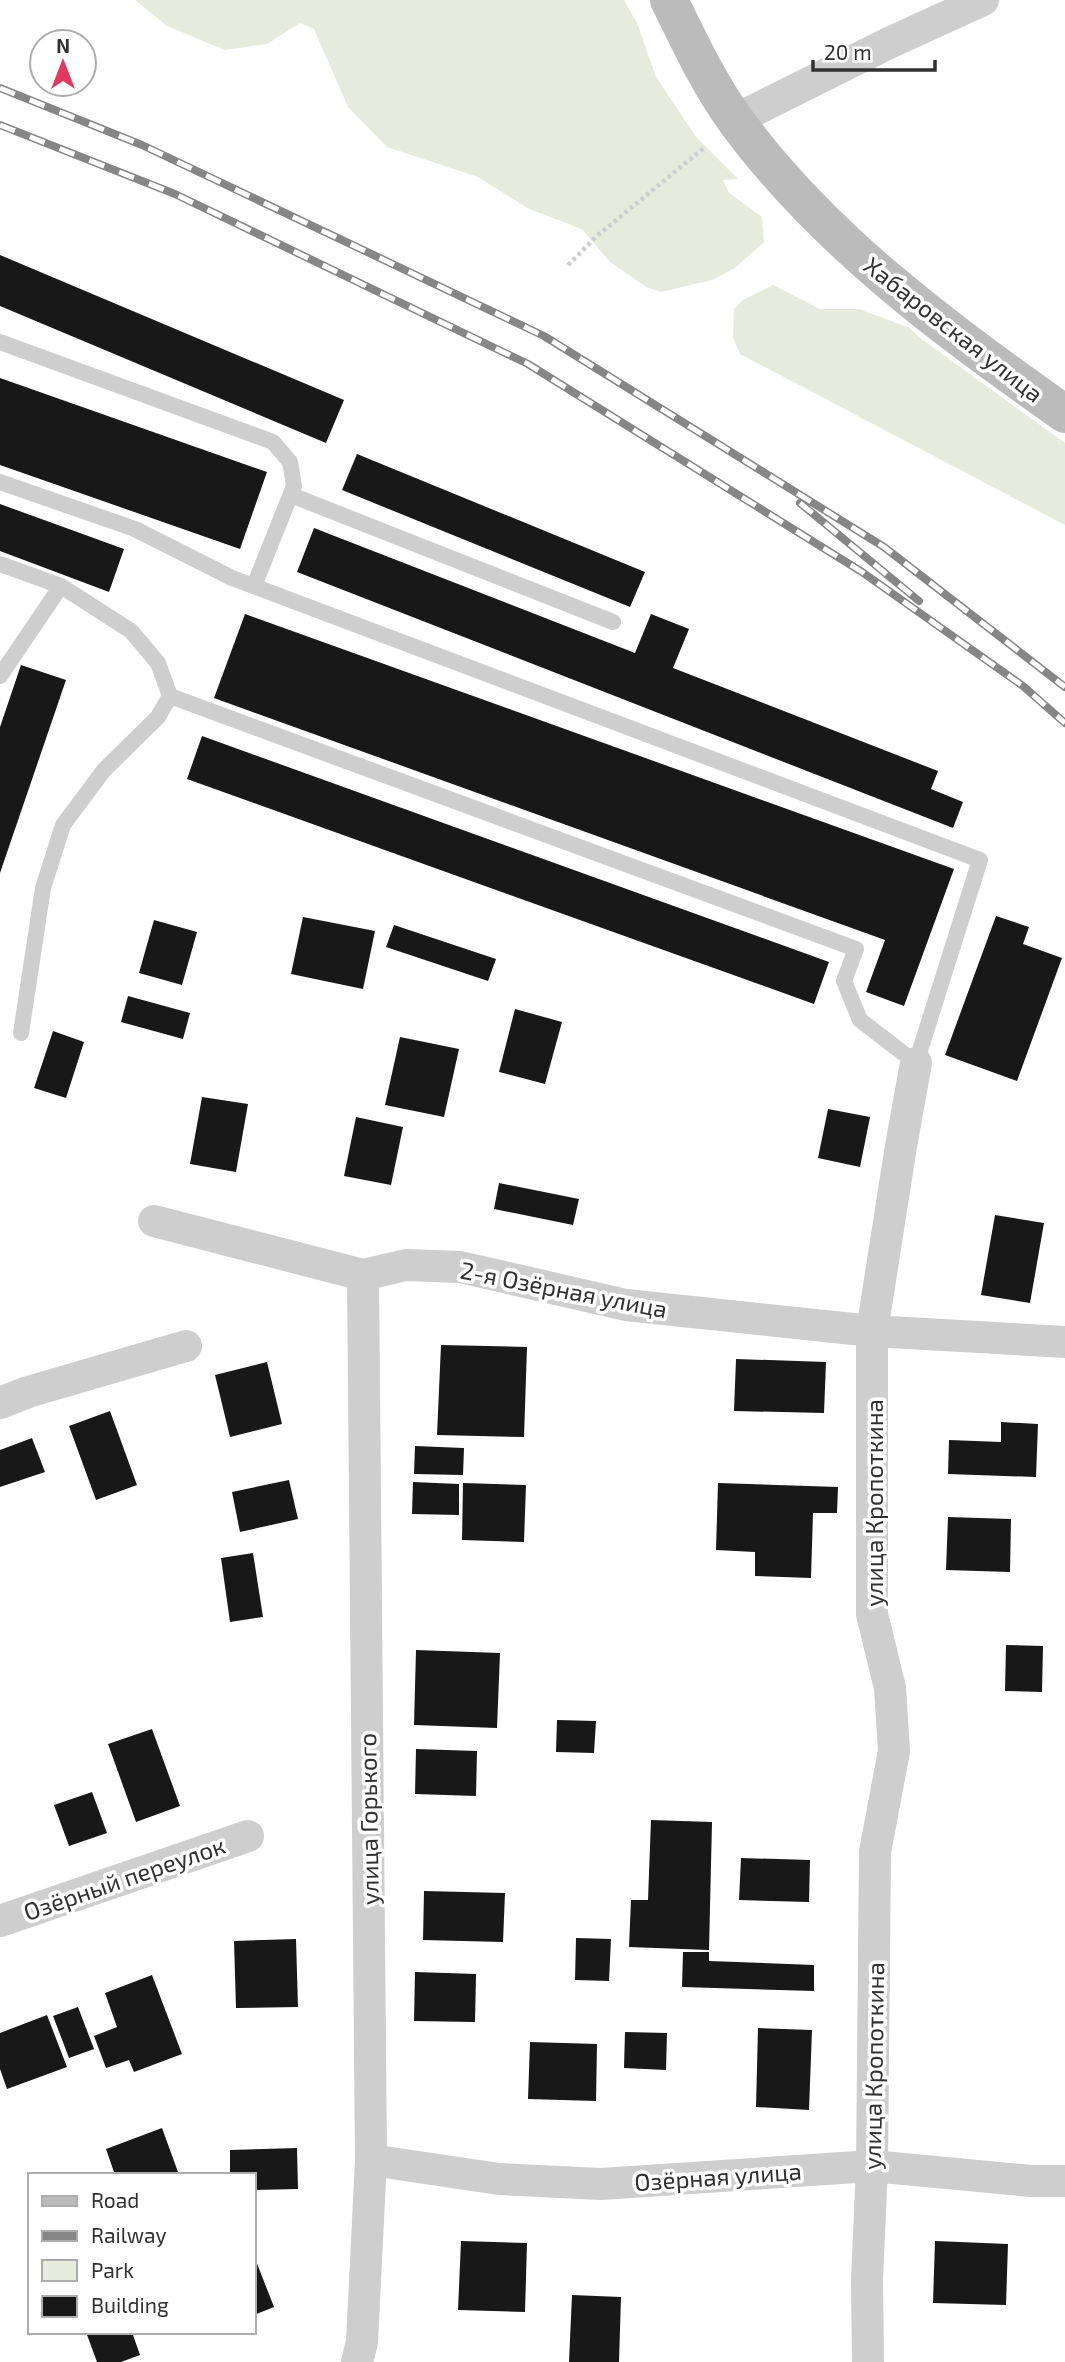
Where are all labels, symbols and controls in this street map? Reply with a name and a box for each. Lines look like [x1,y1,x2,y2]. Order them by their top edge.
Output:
north arrow [28,28,98,98]
scale bar [813,28,936,72]
text: N [56,34,70,57]
text: 20 m [824,39,872,64]
street label: Хабаровская улица [858,250,1049,409]
street label: 2-я Озёрная улица [458,1255,670,1324]
street label: улица Кропоткина [859,1399,889,1607]
street label: улица Горького [352,1733,385,1905]
street label: Озёрный переулок [19,1830,229,1927]
street label: улица Кропоткина [857,1962,890,2170]
street label: Озёрная улица [633,2156,803,2197]
legend [28,2173,256,2334]
text: Road [91,2187,139,2212]
text: Railway [91,2222,167,2247]
text: Park [91,2257,134,2282]
text: Building [91,2292,169,2317]

